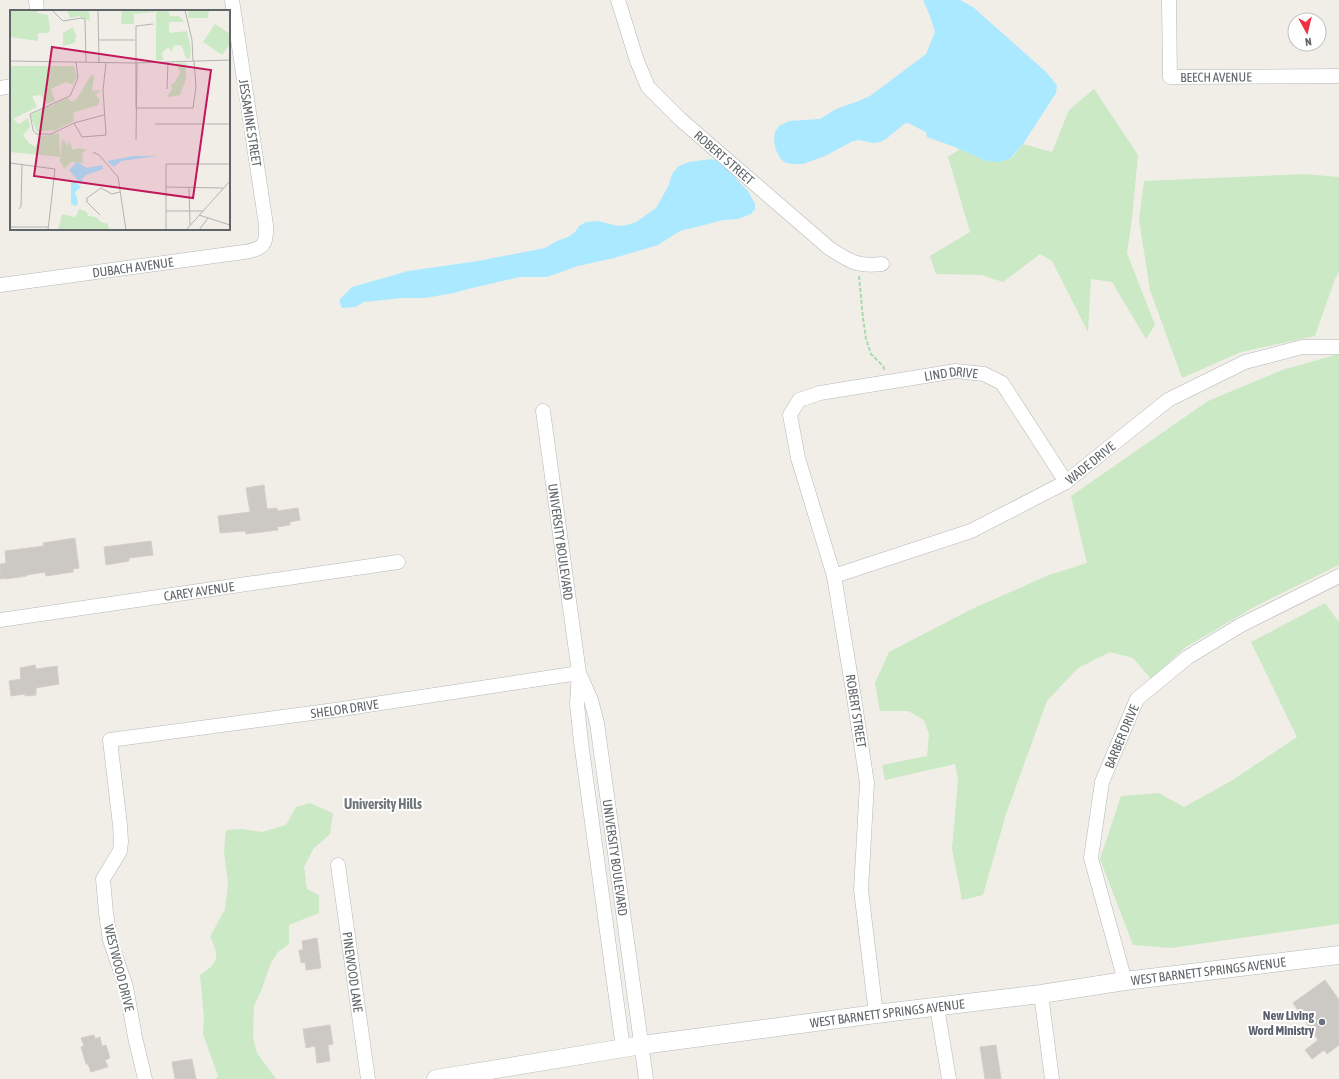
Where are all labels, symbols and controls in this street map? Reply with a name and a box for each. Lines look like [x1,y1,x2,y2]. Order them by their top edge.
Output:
inset map [10,10,230,230]
north arrow [1287,12,1327,52]
text: N [1304,36,1312,48]
street label: BEECH AVENUE [1180,69,1252,84]
street label: JESSAMINE STREET [236,78,264,168]
street label: ROBERT STREET [691,127,757,188]
street label: DUBACH AVENUE [91,254,175,280]
street label: LIND DRIVE [923,364,979,384]
street label: WADE DRIVE [1062,438,1118,487]
street label: UNIVERSITY BOULEVARD [546,483,576,601]
street label: CAREY AVENUE [163,578,235,604]
street label: ROBERT STREET [843,673,869,749]
street label: SHELOR DRIVE [310,696,380,721]
street label: BARBER DRIVE [1101,702,1142,771]
district label: University Hills [344,796,422,812]
street label: UNIVERSITY BOULEVARD [600,798,631,917]
street label: WESTWOOD DRIVE [101,923,137,1013]
street label: PINEWOOD LANE [340,931,366,1014]
street label: WEST BARNETT SPRINGS AVENUE [1130,954,1287,988]
street label: WEST BARNETT SPRINGS AVENUE [809,996,966,1030]
place label: New Living Word Ministry [1248,1008,1315,1038]
marker: New Living Word Ministry [1317,1017,1327,1027]

